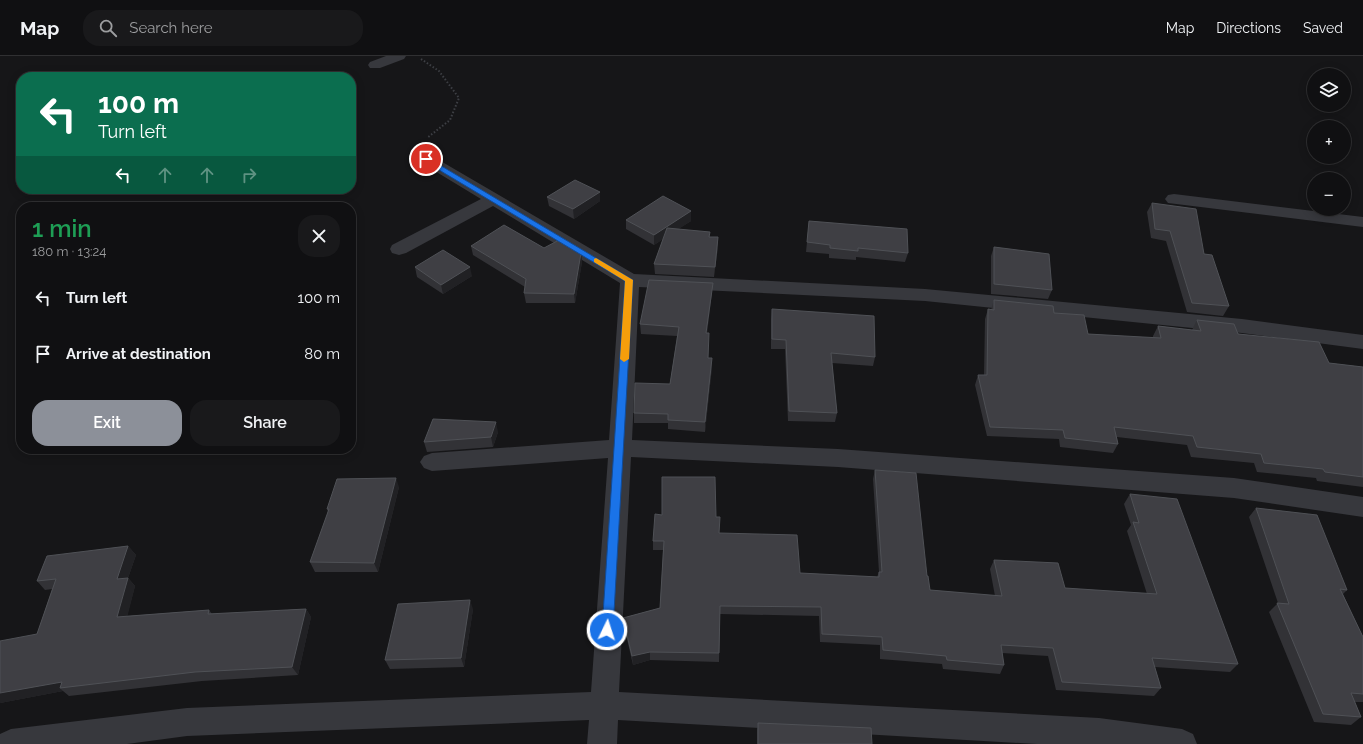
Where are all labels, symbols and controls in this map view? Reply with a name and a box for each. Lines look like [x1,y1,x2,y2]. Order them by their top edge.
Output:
search box [83,10,363,46]
text: Map [20,17,59,39]
icon: search [97,17,119,39]
text: Search here [129,19,213,37]
text: Map [1166,20,1194,36]
text: Directions [1216,20,1281,36]
text: Saved [1303,20,1343,36]
map controls [1307,68,1351,216]
button: layers [1307,68,1351,112]
text: 100 m [98,87,179,120]
icon: left [32,88,84,140]
button: + [1307,120,1351,164]
text: Turn left [98,121,167,142]
pin [409,142,443,176]
icon: arrive [415,148,437,170]
icon: left [112,164,134,186]
icon: ahead [154,164,176,186]
icon: ahead [196,164,218,186]
icon: right [238,164,260,186]
button: − [1307,172,1351,216]
text: 1 min [32,214,92,243]
button: close [298,215,340,257]
text: 180 m · 13:24 [32,244,106,259]
icon: left [32,287,54,309]
text: Turn left [66,289,127,307]
text: 100 m [298,289,340,307]
icon: arrive [32,343,54,365]
text: Arrive at destination [66,345,211,363]
text: 80 m [304,345,340,363]
button: Exit [32,400,182,446]
button: Share [190,400,340,446]
position arrow [586,609,628,651]

